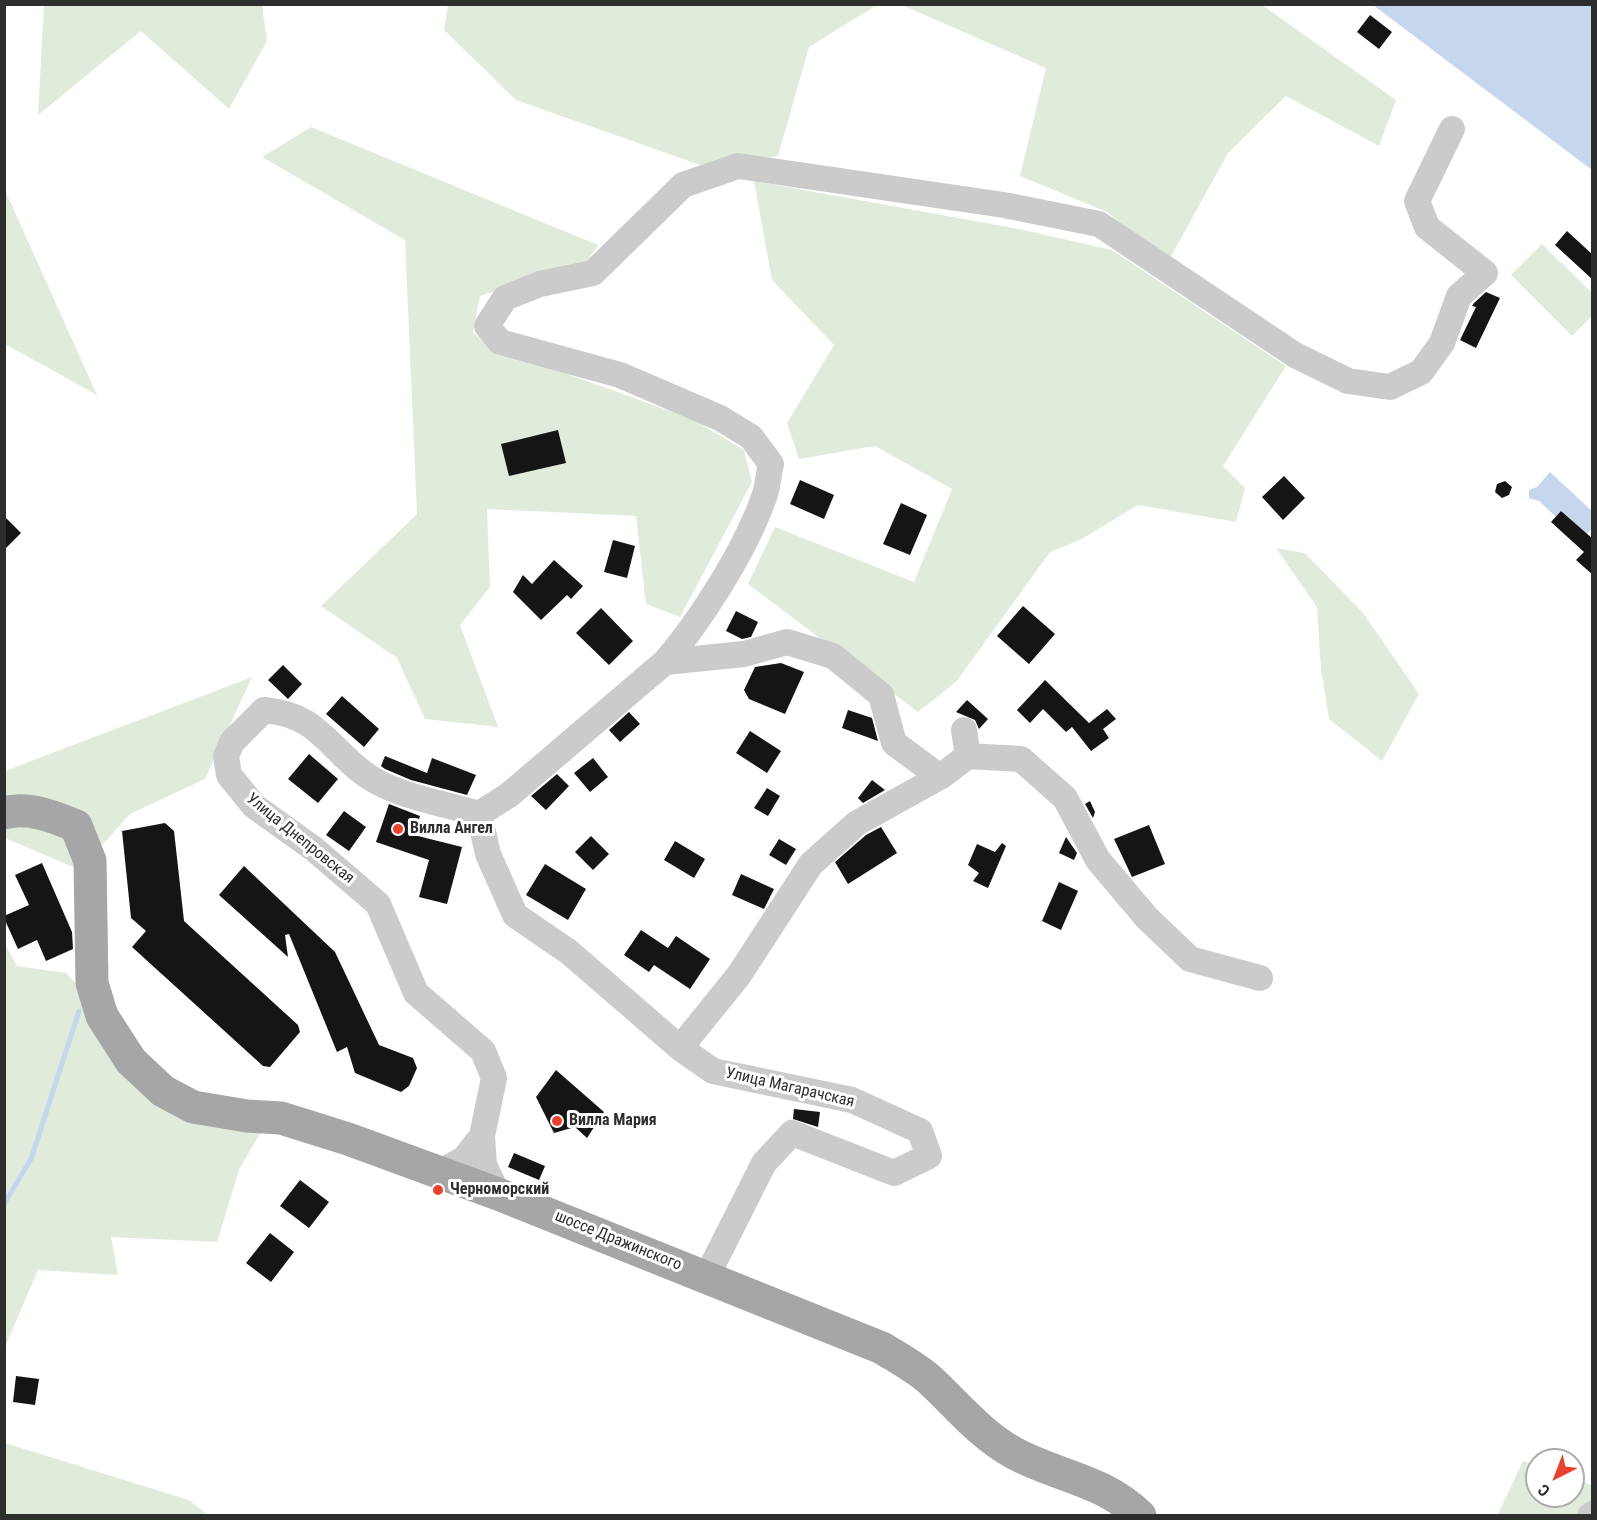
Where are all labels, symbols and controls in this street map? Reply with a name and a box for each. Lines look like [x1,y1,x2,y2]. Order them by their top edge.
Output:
street label: Улица Днепровская [242,790,358,888]
place label: Вилла Ангел [410,819,493,839]
marker: Вилла Ангел [391,822,405,836]
street label: Улица Магарачская [724,1064,856,1112]
place label: Вилла Мария [569,1111,657,1131]
marker: Вилла Мария [550,1114,564,1128]
place label: Черноморский [450,1180,549,1200]
marker: Черноморский [431,1183,445,1197]
street label: шоссе Дражинского [552,1207,684,1275]
north arrow [1525,1448,1585,1508]
text: С [1534,1480,1554,1500]

